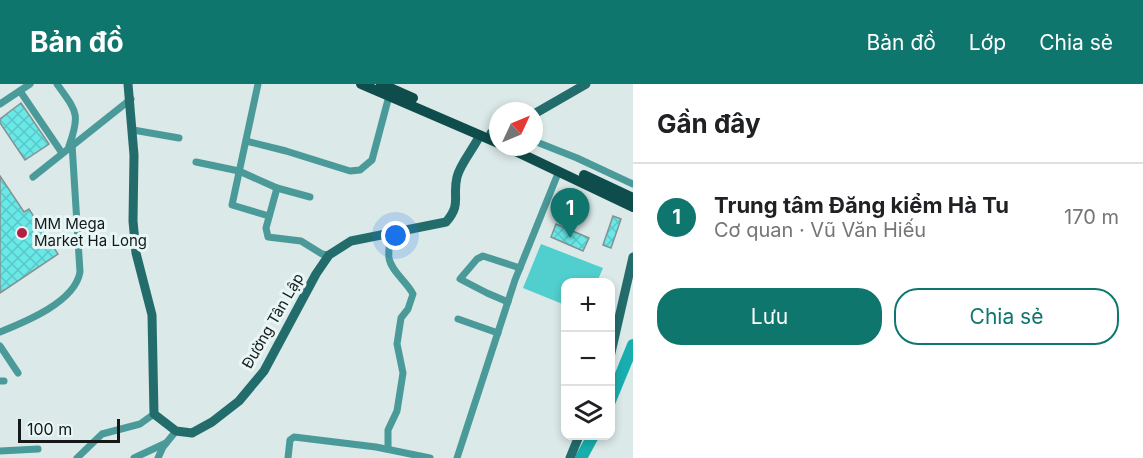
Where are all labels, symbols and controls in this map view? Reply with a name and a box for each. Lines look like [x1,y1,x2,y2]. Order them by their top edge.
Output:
text: Bản đồ [30,25,124,59]
text: Bản đồ [867,30,936,55]
text: Lớp [969,30,1006,55]
text: Chia sẻ [1039,30,1113,55]
north arrow [489,102,543,156]
text: Gần đây [657,108,761,139]
pin: 1 [550,188,590,238]
text: Trung tâm Đăng kiểm Hà Tu [714,192,1009,218]
text: 1 [672,205,681,229]
text: 170 m [1064,205,1119,229]
place label: MM Mega Market Ha Long [34,214,147,250]
text: Cơ quan · Vũ Văn Hiếu [714,218,926,242]
your location [381,221,410,250]
marker: MM Mega Market Ha Long [15,226,29,240]
street label: Đường Tân Lập [238,270,308,372]
map controls [561,278,615,440]
button: + [561,278,615,332]
button: Lưu [657,288,882,345]
button: Chia sẻ [894,288,1119,345]
button: − [561,332,615,386]
button: layers [561,386,615,440]
scale bar [18,416,120,444]
text: 100 m [27,419,72,439]

